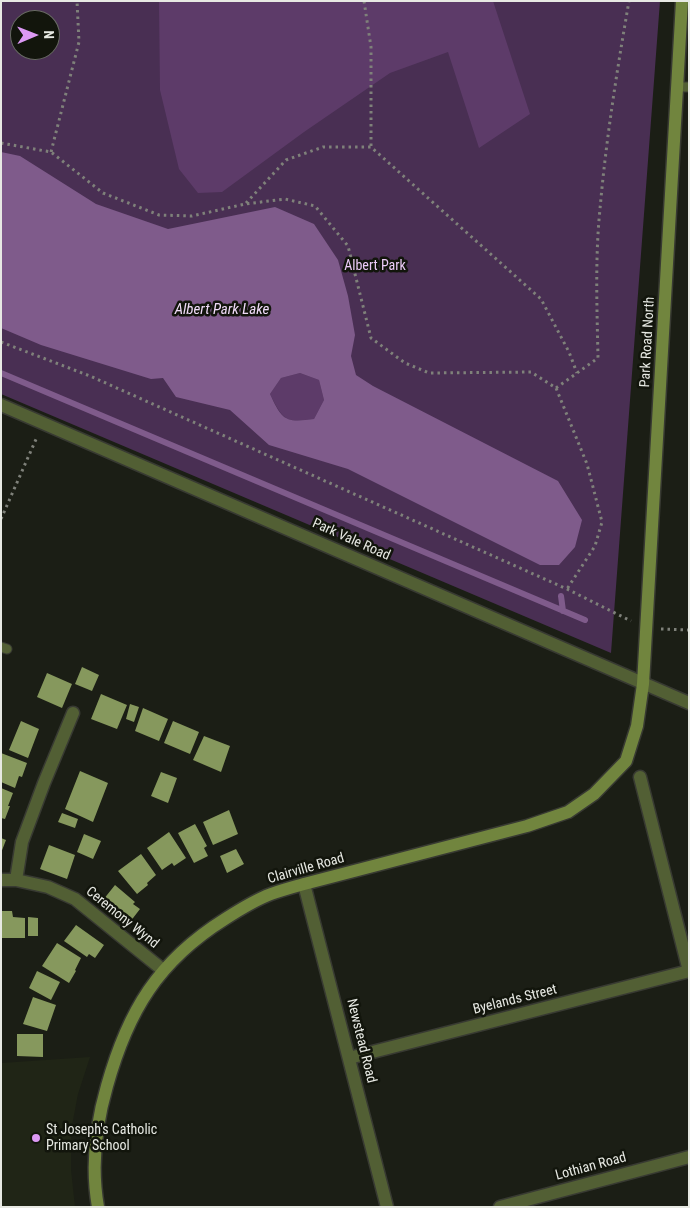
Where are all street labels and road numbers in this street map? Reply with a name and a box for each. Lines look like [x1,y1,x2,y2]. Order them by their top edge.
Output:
street label: Park Road North [637,296,659,388]
street label: Park Vale Road [309,515,393,565]
street label: Clairville Road [266,850,346,888]
street label: Ceremony Wynd [82,884,162,952]
street label: Byelands Street [471,981,559,1019]
street label: Newstead Road [342,997,380,1085]
street label: Lothian Road [554,1149,628,1185]

